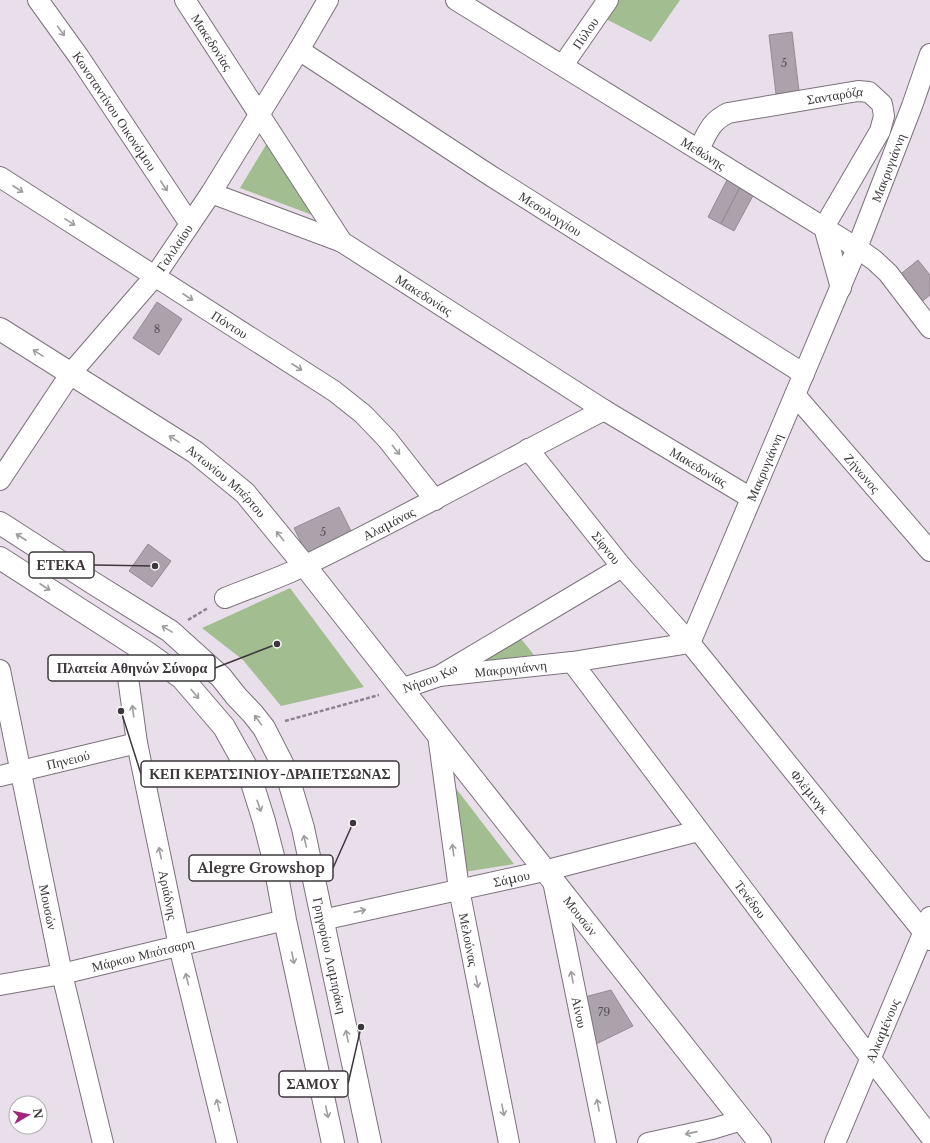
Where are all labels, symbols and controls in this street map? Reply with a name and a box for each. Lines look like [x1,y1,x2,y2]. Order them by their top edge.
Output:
street label: Μακεδονίας [188,10,237,74]
street label: Πύλου [568,14,602,52]
one-way arrow [57,26,65,37]
street label: Κωνσταντίνου Οικονόμου [69,48,161,174]
house number: 5 [781,56,787,70]
street label: Σανταρόζα [806,82,864,108]
street label: Μακρυγιάννη [867,131,909,205]
street label: Μεθώνης [678,133,730,174]
one-way arrow [160,180,168,191]
one-way arrow [13,185,24,193]
street label: Μεσολογγίου [516,187,585,240]
one-way arrow [64,218,76,226]
street label: Γαλιλαίου [152,221,196,275]
street label: Μακεδονίας [392,270,457,320]
one-way arrow [182,293,193,301]
street label: Πόντου [208,306,251,342]
house number: 8 [154,322,160,336]
one-way arrow [32,348,44,356]
one-way arrow [291,364,303,372]
street label: Μακρυγιάννη [742,430,786,504]
one-way arrow [169,435,180,443]
street label: Αντωνίου Μπέρτου [183,440,270,521]
street label: Μακεδονίας [667,443,731,491]
one-way arrow [391,445,400,456]
street label: Ζήνωνος [841,450,885,497]
street label: Αλαμάνας [360,502,418,544]
house number: 5 [320,525,326,539]
street label: Σίφνου [588,528,625,567]
one-way arrow [275,530,284,541]
one-way arrow [16,533,27,541]
callout: ΕΤΕΚΑ [29,552,94,578]
text: ΕΤΕΚΑ [36,556,86,574]
one-way arrow [39,582,50,591]
one-way arrow [162,625,173,633]
callout: Πλατεία Αθηνών Σύνορα [48,655,215,681]
street label: Μακρυγιάννη [474,656,548,681]
street label: Νήσου Κω [400,658,460,696]
text: Πλατεία Αθηνών Σύνορα [57,659,208,677]
one-way arrow [191,689,200,699]
one-way arrow [129,705,137,718]
one-way arrow [254,715,263,726]
street label: Πηνειού [45,746,91,773]
callout: ΚΕΠ ΚΕΡΑΤΣΙΝΙΟΥ-ΔΡΑΠΕΤΣΩΝΑΣ [141,761,399,787]
text: ΚΕΠ ΚΕΡΑΤΣΙΝΙΟΥ-ΔΡΑΠΕΤΣΩΝΑΣ [149,765,391,783]
street label: Φλέμινγκ [787,766,833,818]
one-way arrow [256,799,263,812]
one-way arrow [301,834,309,847]
one-way arrow [449,844,457,857]
one-way arrow [155,847,163,860]
callout: Alegre Growshop [189,855,333,881]
text: Alegre Growshop [196,859,325,877]
street label: Σάμου [492,866,531,890]
street label: Αριάδνης [155,869,182,922]
street label: Τενέδου [731,877,770,922]
street label: Μουσών [35,883,61,931]
street label: Μουσών [560,892,602,939]
street label: Γρηγορίου Λαμπράκη [309,896,351,1015]
one-way arrow [353,907,366,915]
street label: Μελούνας [455,911,483,969]
street label: Μάρκου Μπότσαρη [90,934,196,975]
one-way arrow [289,951,297,964]
one-way arrow [568,971,576,984]
one-way arrow [183,973,191,986]
one-way arrow [474,975,482,988]
street label: Αίνου [568,995,591,1030]
street label: Αλκαμένους [861,995,904,1065]
house number: 79 [598,1005,610,1019]
one-way arrow [343,1030,351,1043]
callout: ΣΑΜΟΥ [279,1071,348,1097]
text: ΣΑΜΟΥ [286,1075,340,1093]
north arrow [8,1095,48,1135]
one-way arrow [214,1099,221,1112]
one-way arrow [594,1099,602,1112]
one-way arrow [499,1103,507,1116]
one-way arrow [323,1106,331,1119]
text: N [30,1107,46,1120]
one-way arrow [685,1130,698,1138]

